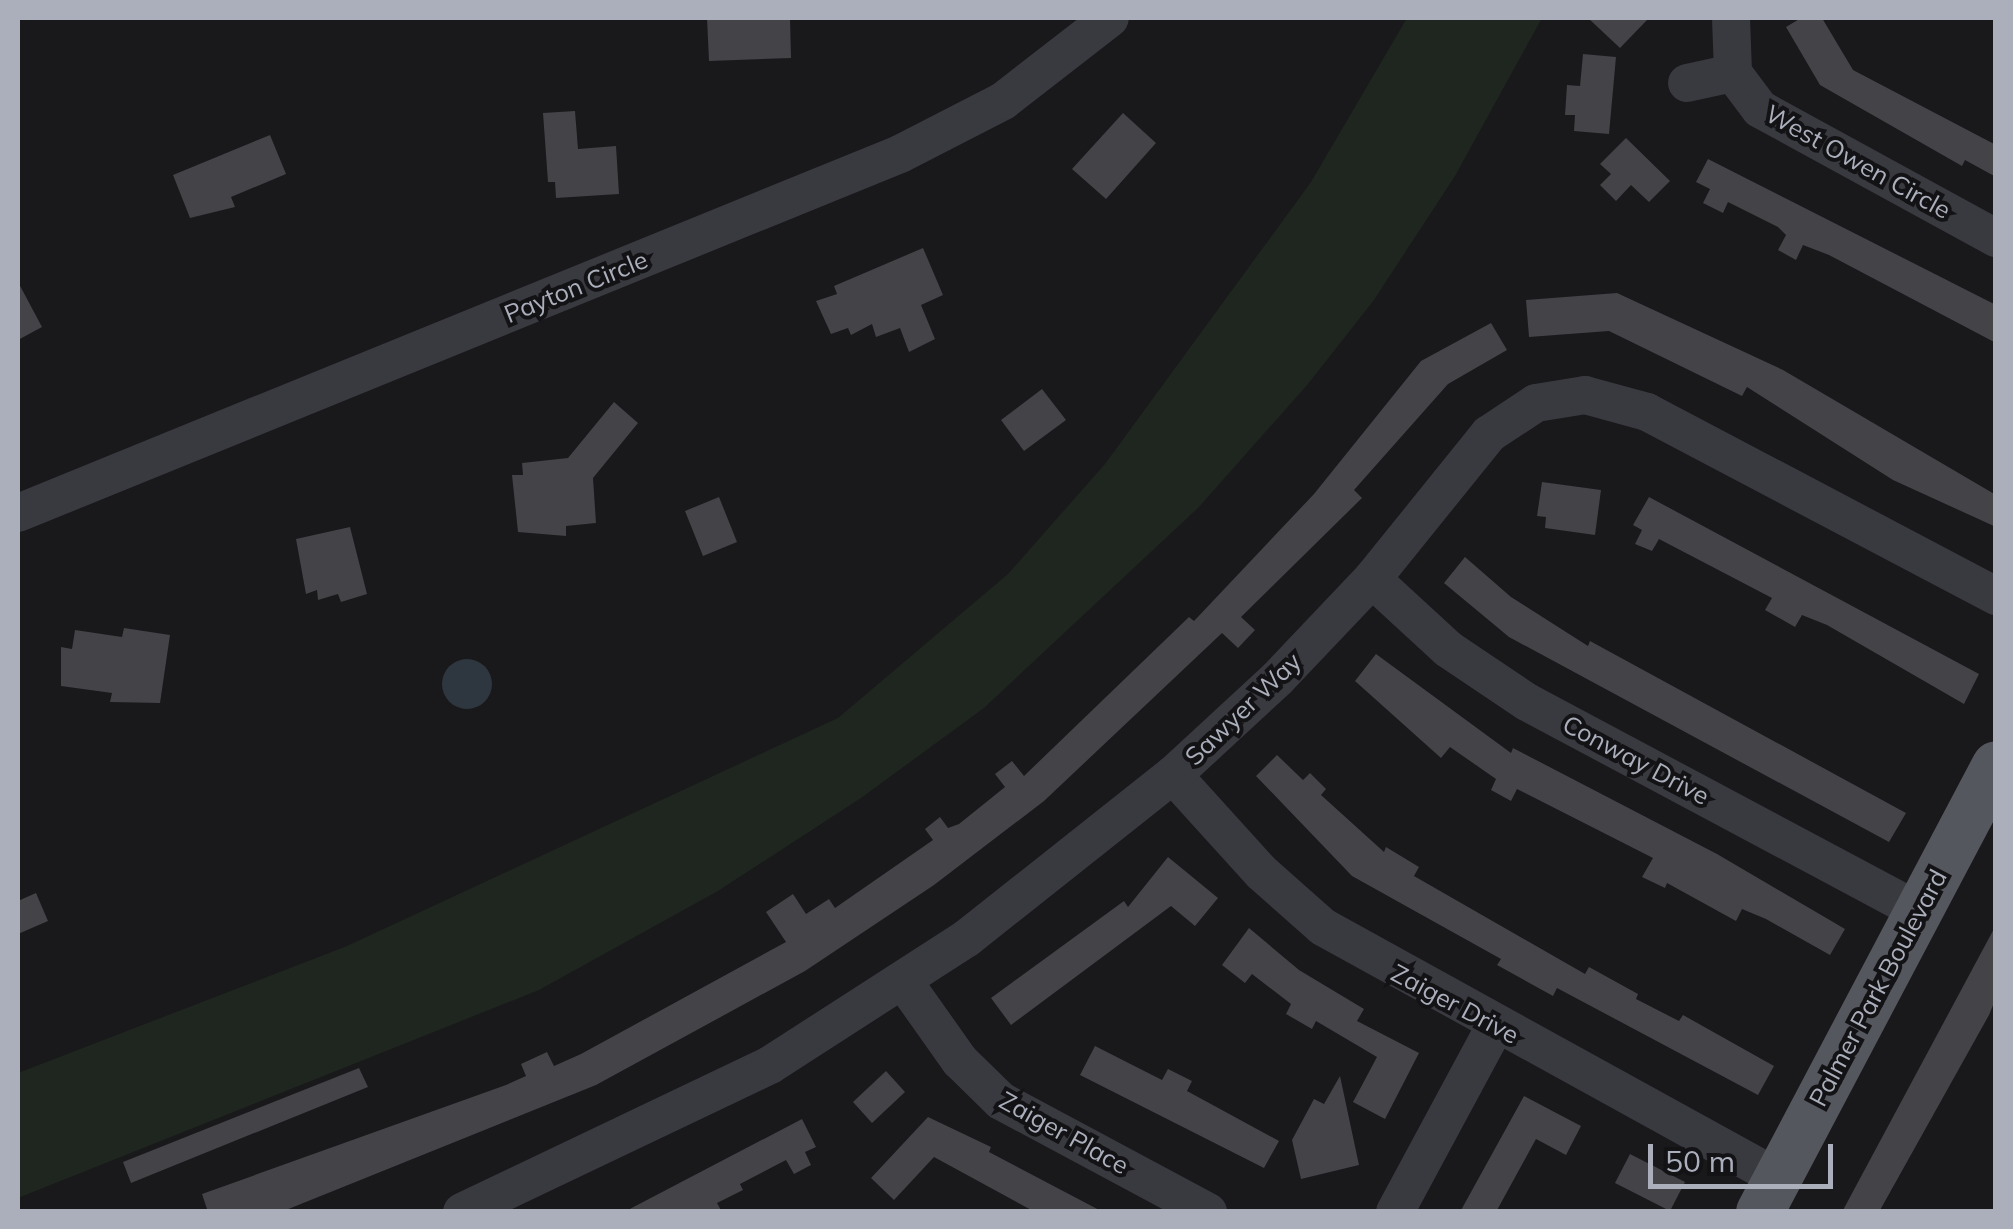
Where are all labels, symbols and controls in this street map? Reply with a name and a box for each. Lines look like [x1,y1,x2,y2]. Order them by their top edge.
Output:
street label: West Owen Circle [1760,99,1956,225]
street label: Payton Circle [500,245,652,329]
street label: Sawyer Way [1179,646,1307,772]
street label: Conway Drive [1558,709,1714,811]
street label: Palmer Park Boulevard [1803,864,1953,1112]
street label: Zaiger Drive [1386,958,1524,1050]
street label: Zaiger Place [994,1085,1134,1181]
scale bar [1653,1124,1838,1186]
text: 50 m [1665,1142,1735,1180]

